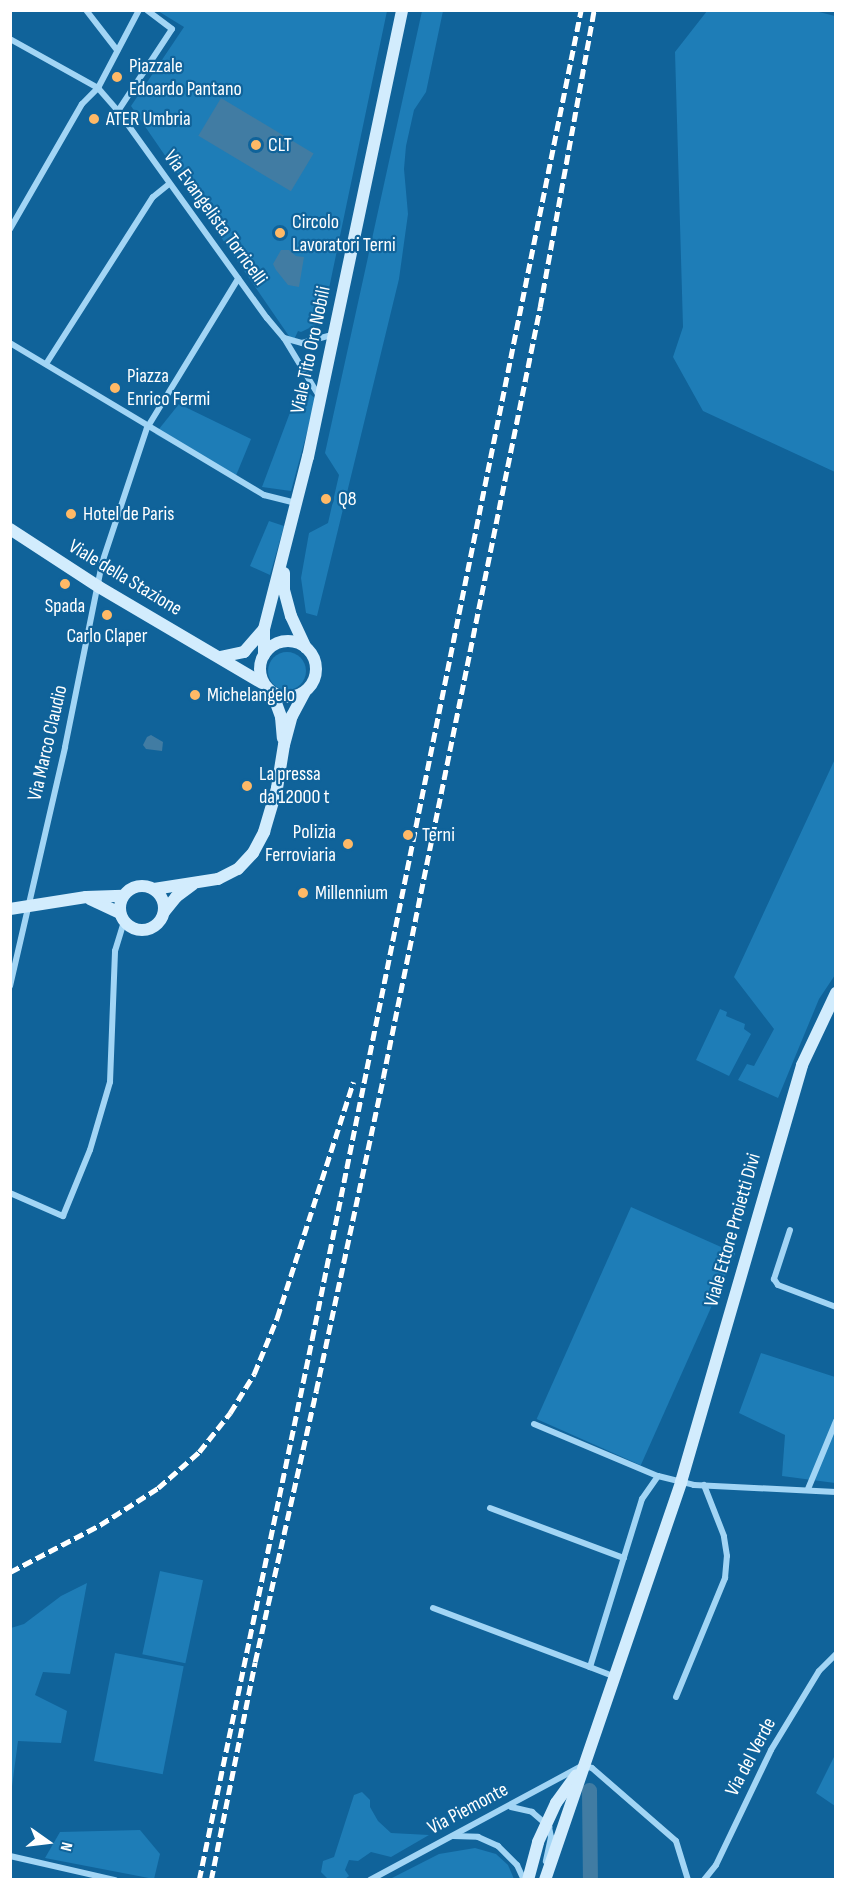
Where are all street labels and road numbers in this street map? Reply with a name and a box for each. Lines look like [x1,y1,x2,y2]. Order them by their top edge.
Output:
street label: Via Evangelista Torricelli [158,146,272,290]
street label: Viale Tito Oro Nobili [286,284,336,416]
street label: Viale della Stazione [64,535,186,621]
street label: Via Marco Claudio [23,683,73,803]
street label: Viale Ettore Proietti Divi [700,1150,766,1310]
street label: Via del Verde [720,1714,782,1800]
street label: Via Piemonte [424,1778,512,1840]

